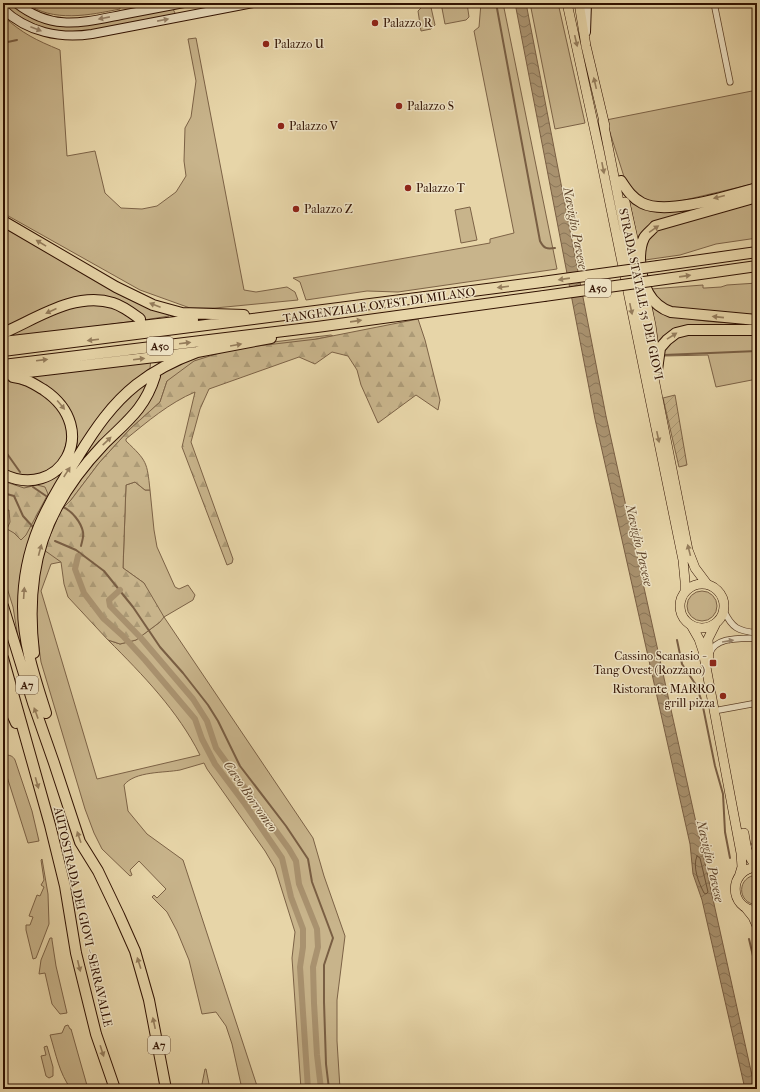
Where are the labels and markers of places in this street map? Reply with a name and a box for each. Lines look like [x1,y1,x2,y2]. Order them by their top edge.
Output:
place label: Palazzo R [383,16,434,30]
marker: Palazzo R [370,18,380,28]
place label: Palazzo U [274,37,325,51]
marker: Palazzo U [261,39,271,49]
place label: Palazzo S [407,99,454,113]
marker: Palazzo S [394,101,404,111]
place label: Palazzo V [289,119,339,133]
marker: Palazzo V [276,121,286,131]
place label: Palazzo T [416,181,466,195]
marker: Palazzo T [403,183,413,193]
place label: Palazzo Z [304,202,353,216]
marker: Palazzo Z [291,204,301,214]
place label: Cassino Scanasio - Tang Ovest (Rozzano) [594,649,707,677]
marker: Cassino Scanasio - Tang Ovest (Rozzano) [708,658,718,668]
place label: Ristorante MARRO grill pizza [612,682,715,710]
marker: Ristorante MARRO grill pizza [718,691,728,701]

